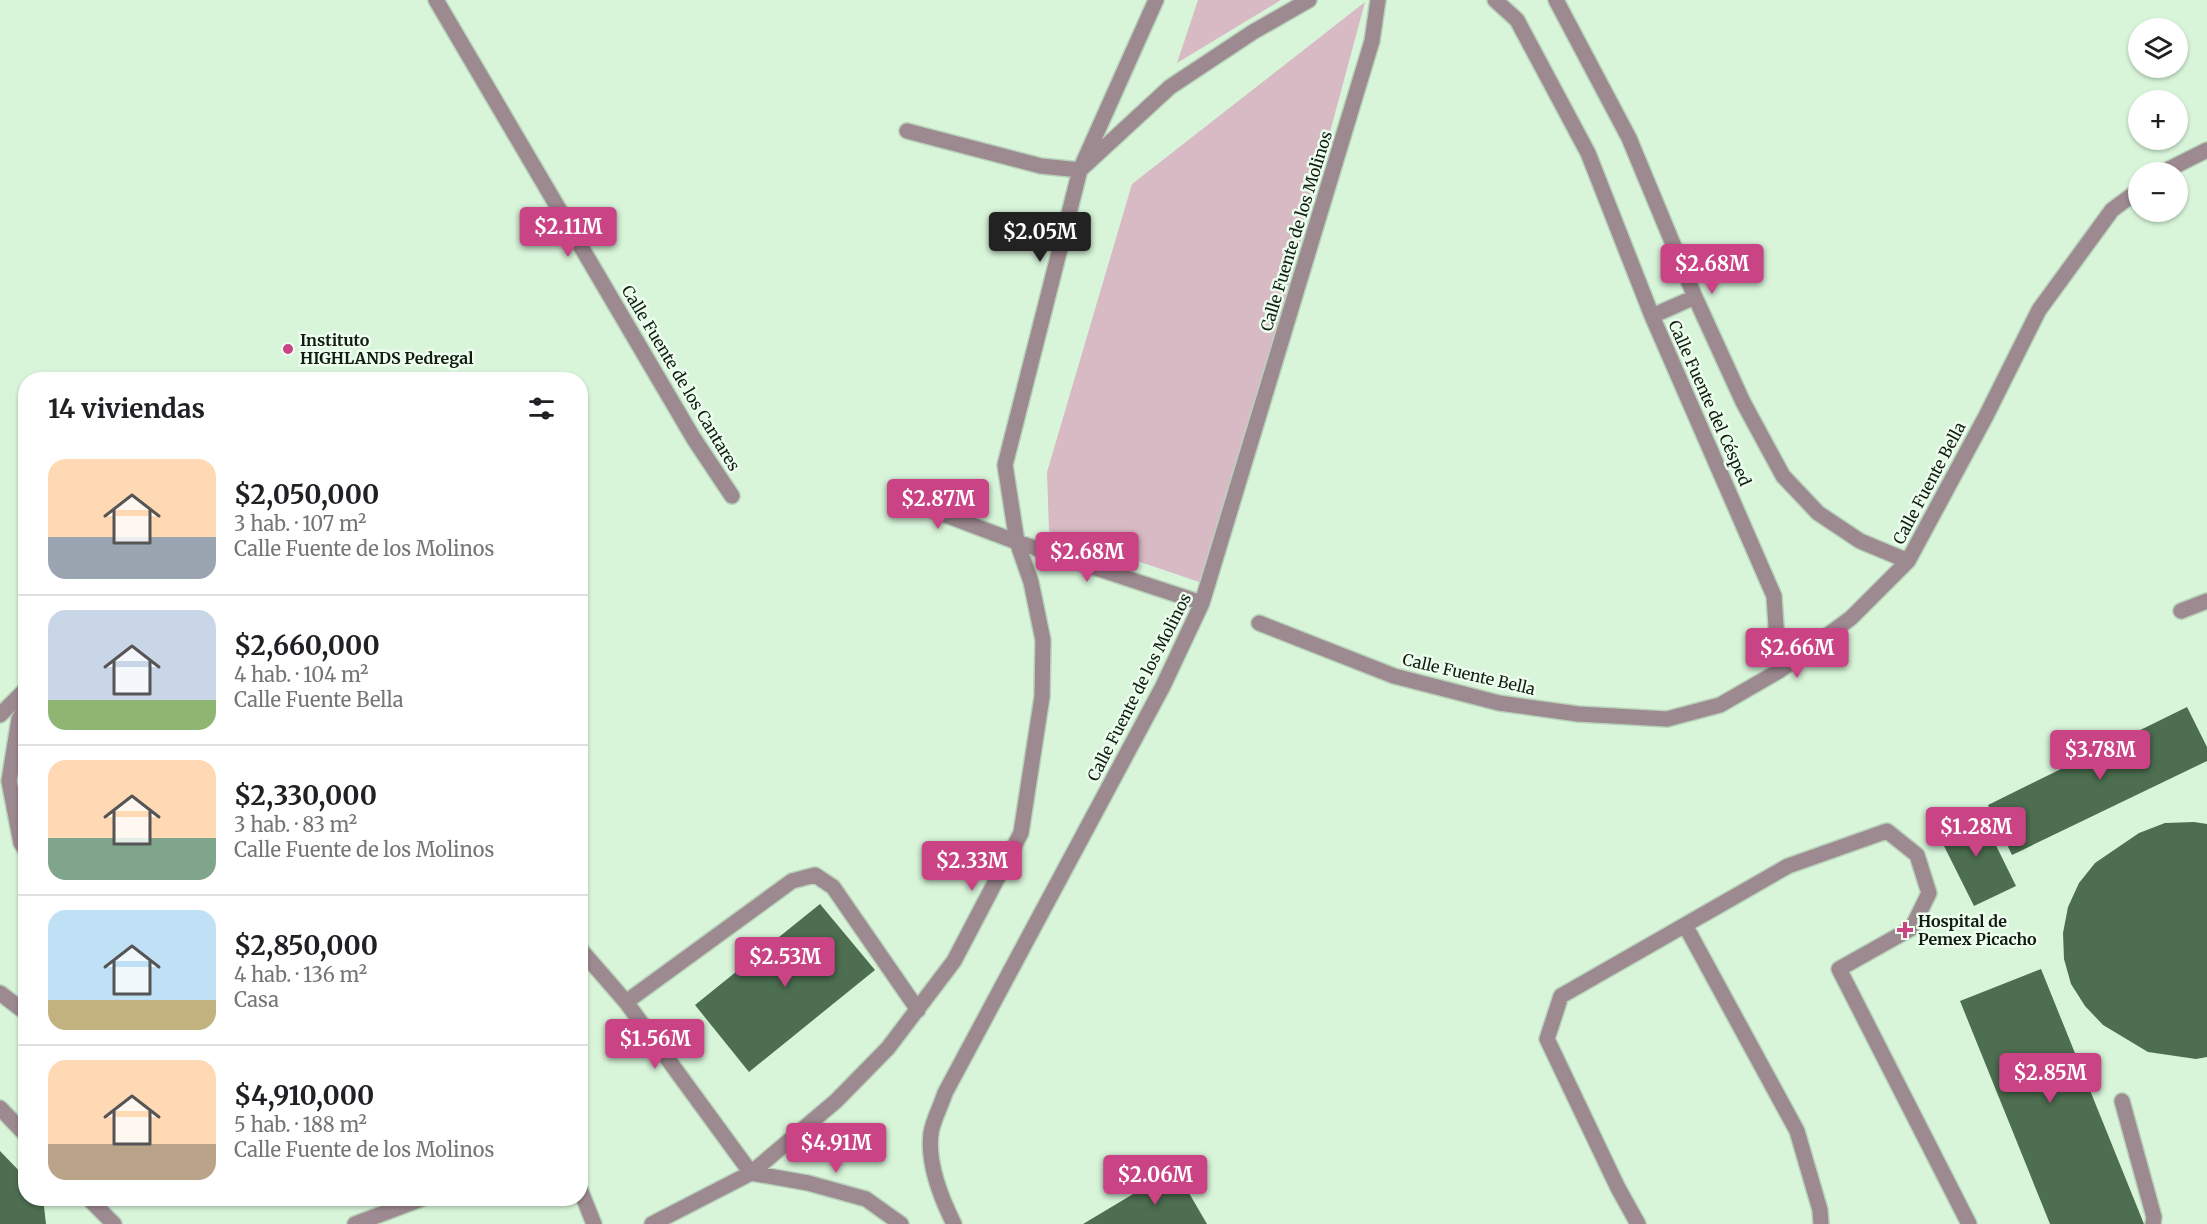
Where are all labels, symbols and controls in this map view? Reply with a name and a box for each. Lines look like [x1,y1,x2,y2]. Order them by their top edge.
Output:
map controls [2128,18,2188,222]
button: layers [2128,18,2188,78]
button: + [2128,90,2188,150]
street label: Calle Fuente de los Molinos [1256,128,1336,333]
button: − [2128,162,2188,222]
pin: $2.11M [519,207,617,258]
pin: $2.05M [991,212,1089,263]
text: $2.11M [534,214,602,239]
text: $2.05M [1003,219,1077,244]
pin: $2.68M [1663,244,1761,295]
text: $2.68M [1675,251,1749,276]
street label: Calle Fuente de los Cantares [618,282,744,475]
street label: Calle Fuente del Césped [1664,317,1756,489]
place label: Instituto HIGHLANDS Pedregal [300,330,473,368]
marker: Instituto HIGHLANDS Pedregal [281,342,295,356]
text: 14 viviendas [48,392,205,425]
icon: filters [525,392,558,425]
street label: Calle Fuente Bella [1888,418,1970,548]
text: $2,050,000 [234,478,379,511]
pin: $2.87M [889,479,987,530]
icon: home [96,483,168,555]
text: $2.87M [901,486,975,511]
text: 3 hab. · 107 m² [234,511,366,536]
pin: $2.68M [1038,532,1136,583]
text: Calle Fuente de los Molinos [234,536,494,561]
text: $2.68M [1050,539,1124,564]
street label: Calle Fuente de los Molinos [1083,590,1195,784]
pin: $2.66M [1748,628,1846,679]
text: $2,660,000 [234,629,380,662]
icon: home [96,634,168,706]
text: $2.66M [1760,635,1834,660]
street label: Calle Fuente Bella [1401,649,1538,699]
text: 4 hab. · 104 m² [234,662,368,687]
text: Calle Fuente Bella [234,687,403,712]
pin: $3.78M [2051,730,2149,781]
text: $3.78M [2064,737,2136,762]
text: $2,330,000 [234,779,377,812]
icon: home [96,784,168,856]
pin: $1.28M [1927,807,2025,858]
text: 3 hab. · 83 m² [234,812,357,837]
text: $1.28M [1940,814,2012,839]
text: Calle Fuente de los Molinos [234,837,494,862]
pin: $2.33M [923,841,1021,892]
text: $2.33M [936,848,1008,873]
place label: Hospital de Pemex Picacho [1918,911,2037,949]
marker: Hospital de Pemex Picacho [1896,921,1914,939]
text: $2,850,000 [234,929,378,962]
icon: home [96,934,168,1006]
pin: $2.53M [736,937,834,988]
text: $2.53M [749,944,821,969]
text: 4 hab. · 136 m² [234,962,367,987]
text: Casa [234,987,279,1012]
pin: $1.56M [606,1019,704,1070]
text: $1.56M [619,1026,691,1051]
pin: $2.85M [2001,1053,2099,1104]
text: $2.85M [2013,1060,2087,1085]
text: $4,910,000 [234,1079,374,1112]
icon: home [96,1084,168,1156]
text: 5 hab. · 188 m² [234,1112,367,1137]
pin: $4.91M [787,1123,885,1174]
text: $4.91M [800,1130,872,1155]
text: Calle Fuente de los Molinos [234,1137,494,1162]
pin: $2.06M [1106,1155,1204,1206]
text: $2.06M [1117,1162,1193,1187]

